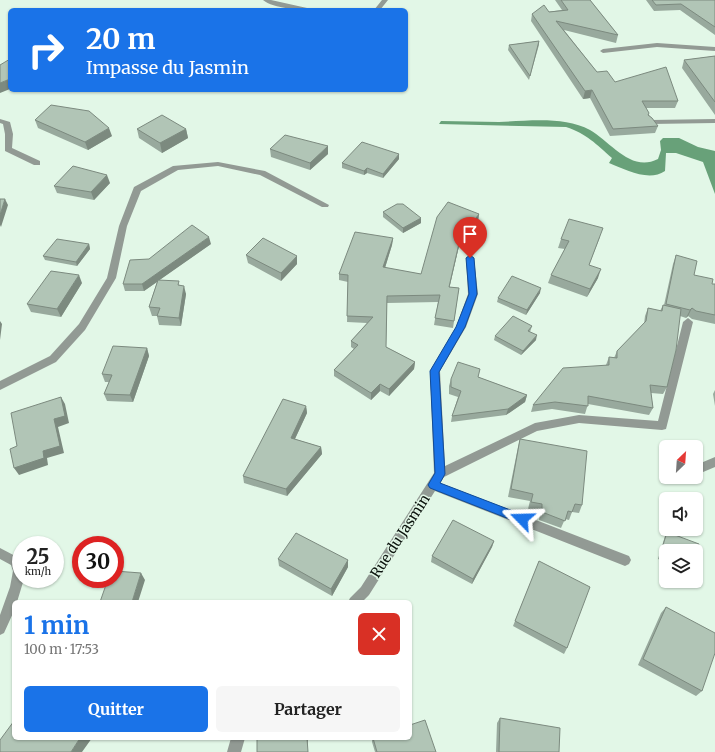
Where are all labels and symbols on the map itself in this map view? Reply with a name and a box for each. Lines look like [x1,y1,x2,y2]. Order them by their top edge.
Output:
pin [453,217,487,258]
north arrow [659,440,703,484]
street label: Rue du Jasmin [366,491,434,581]
position arrow [501,498,543,540]
speed limit sign: 30 [72,536,124,588]

